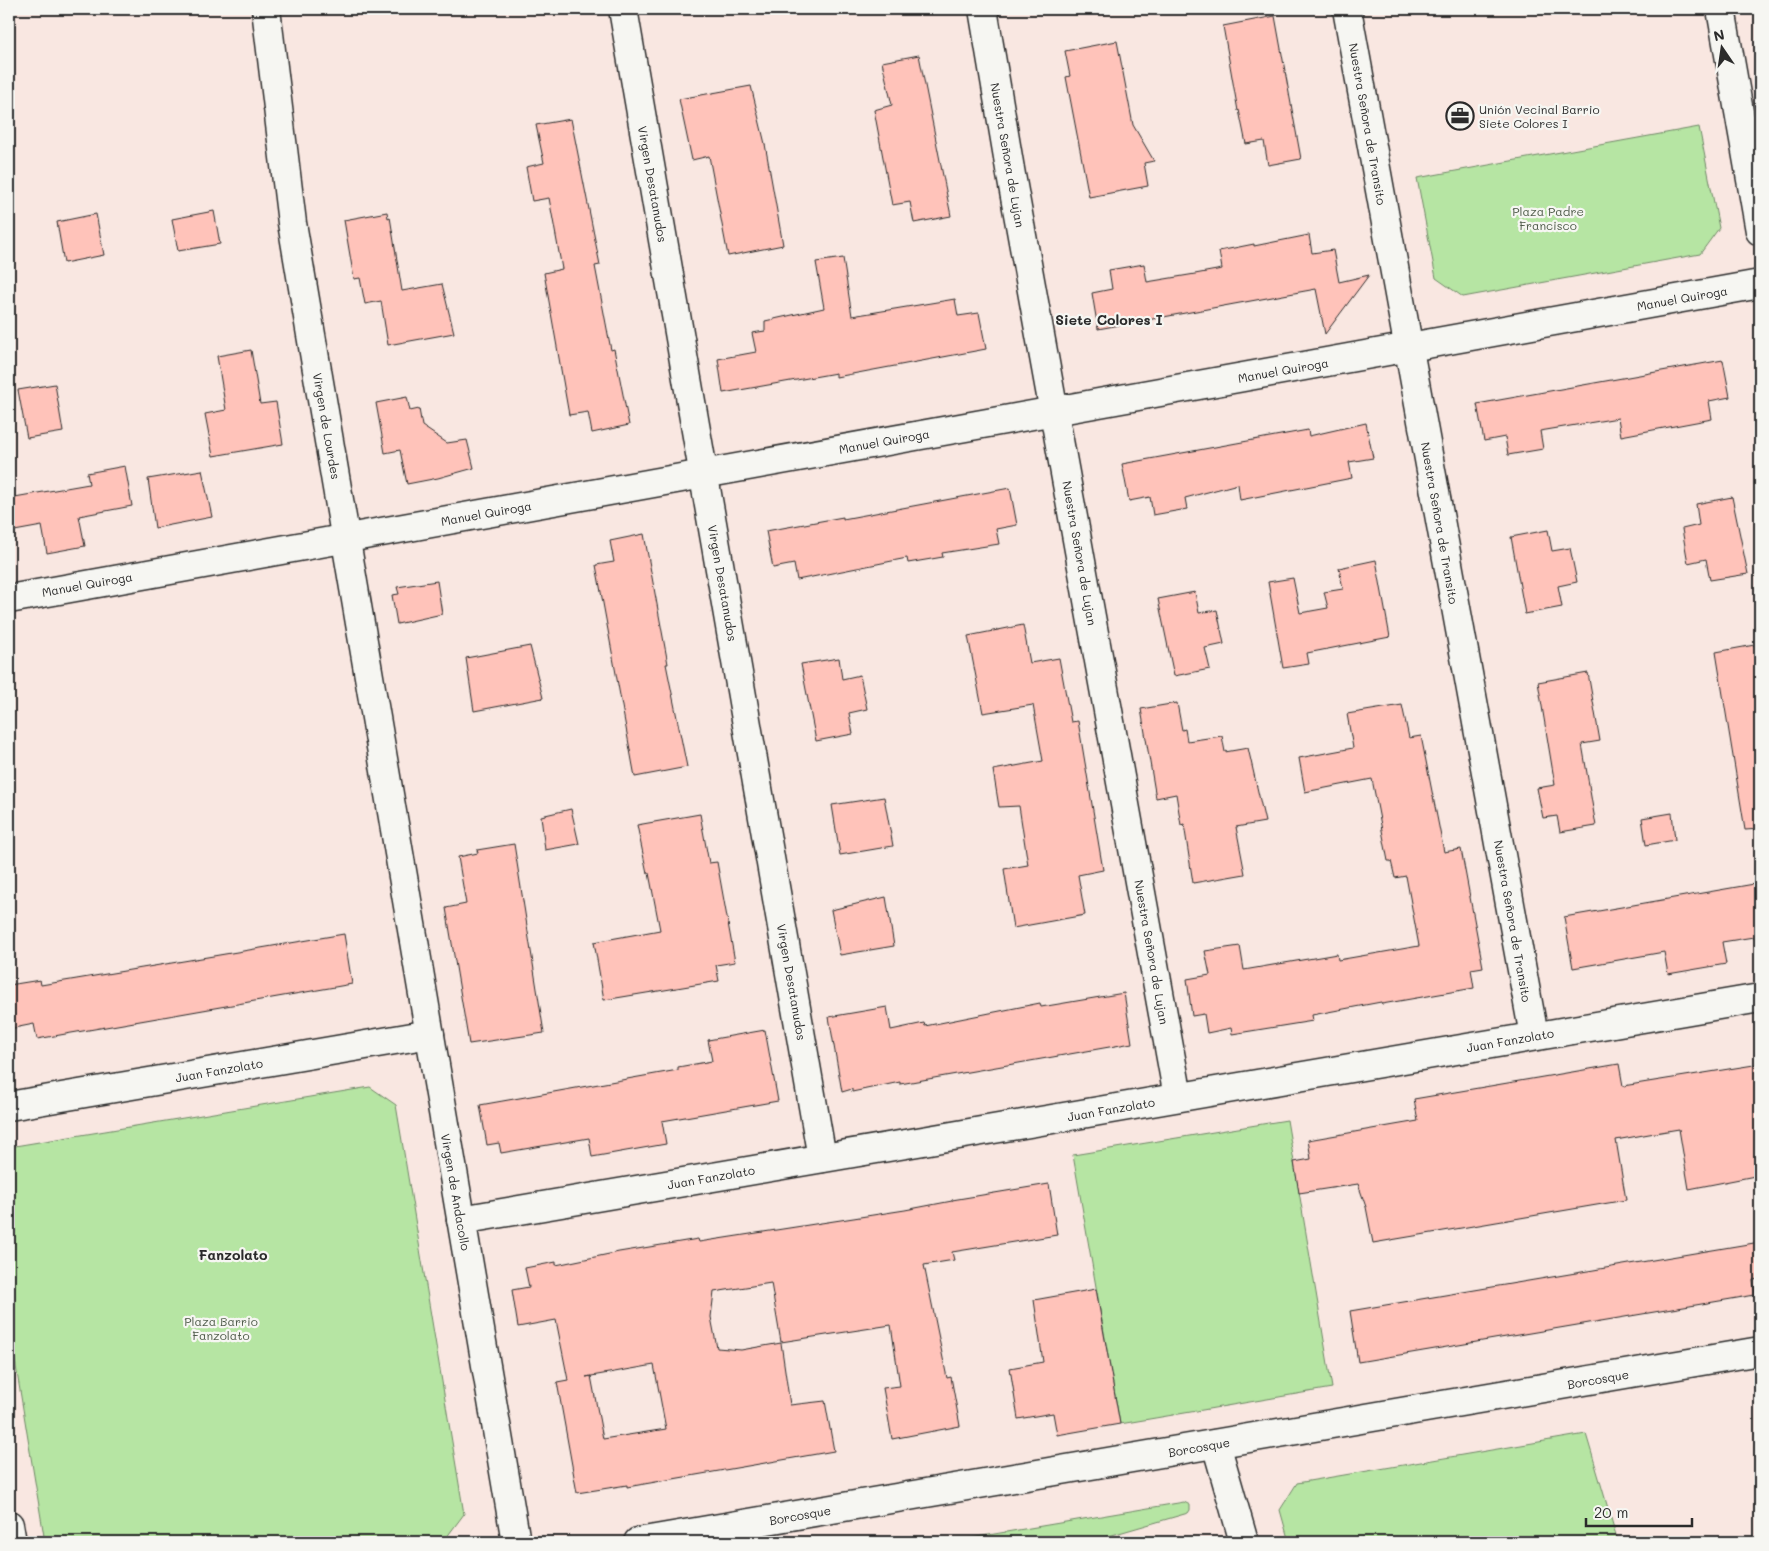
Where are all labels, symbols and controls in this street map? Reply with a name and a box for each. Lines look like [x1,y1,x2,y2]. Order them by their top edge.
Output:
north arrow [1696,22,1746,72]
text: N [1712,24,1726,45]
street label: Nuestra Señora de Transito [1346,42,1390,206]
street label: Nuestra Señora de Lujan [987,81,1029,229]
office icon: Unión Vecinal Barrio Siete Colores I [1445,101,1475,131]
place label: Unión Vecinal Barrio Siete Colores I [1479,101,1600,131]
street label: Virgen Desatanudos [635,125,671,244]
park label: Plaza Padre Francisco [1512,203,1584,233]
street label: Manuel Quiroga [1635,282,1729,314]
district label: Siete Colores I [1055,310,1163,329]
street label: Manuel Quiroga [1236,354,1330,386]
street label: Virgen de Lourdes [310,371,344,481]
street label: Manuel Quiroga [837,425,931,457]
street label: Nuestra Señora de Transito [1418,441,1462,605]
street label: Nuestra Señora de Lujan [1059,479,1101,627]
street label: Manuel Quiroga [439,497,533,529]
street label: Virgen Desatanudos [705,524,741,643]
street label: Manuel Quiroga [40,568,134,600]
street label: Nuestra Señora de Transito [1491,839,1535,1003]
street label: Nuestra Señora de Lujan [1131,878,1173,1026]
street label: Virgen Desatanudos [774,923,810,1042]
street label: Juan Fanzolato [1465,1024,1555,1056]
street label: Juan Fanzolato [174,1054,264,1086]
street label: Juan Fanzolato [1066,1093,1156,1125]
street label: Virgen de Andacollo [438,1132,474,1252]
street label: Juan Fanzolato [666,1161,756,1193]
district label: Fanzolato [198,1245,268,1264]
park label: Plaza Barrio Fanzolato [184,1313,258,1343]
street label: Borcosque [1566,1366,1630,1392]
street label: Borcosque [1167,1434,1231,1460]
scale bar [1586,1496,1693,1528]
street label: Borcosque [768,1502,832,1528]
text: 20 m [1594,1502,1628,1522]

